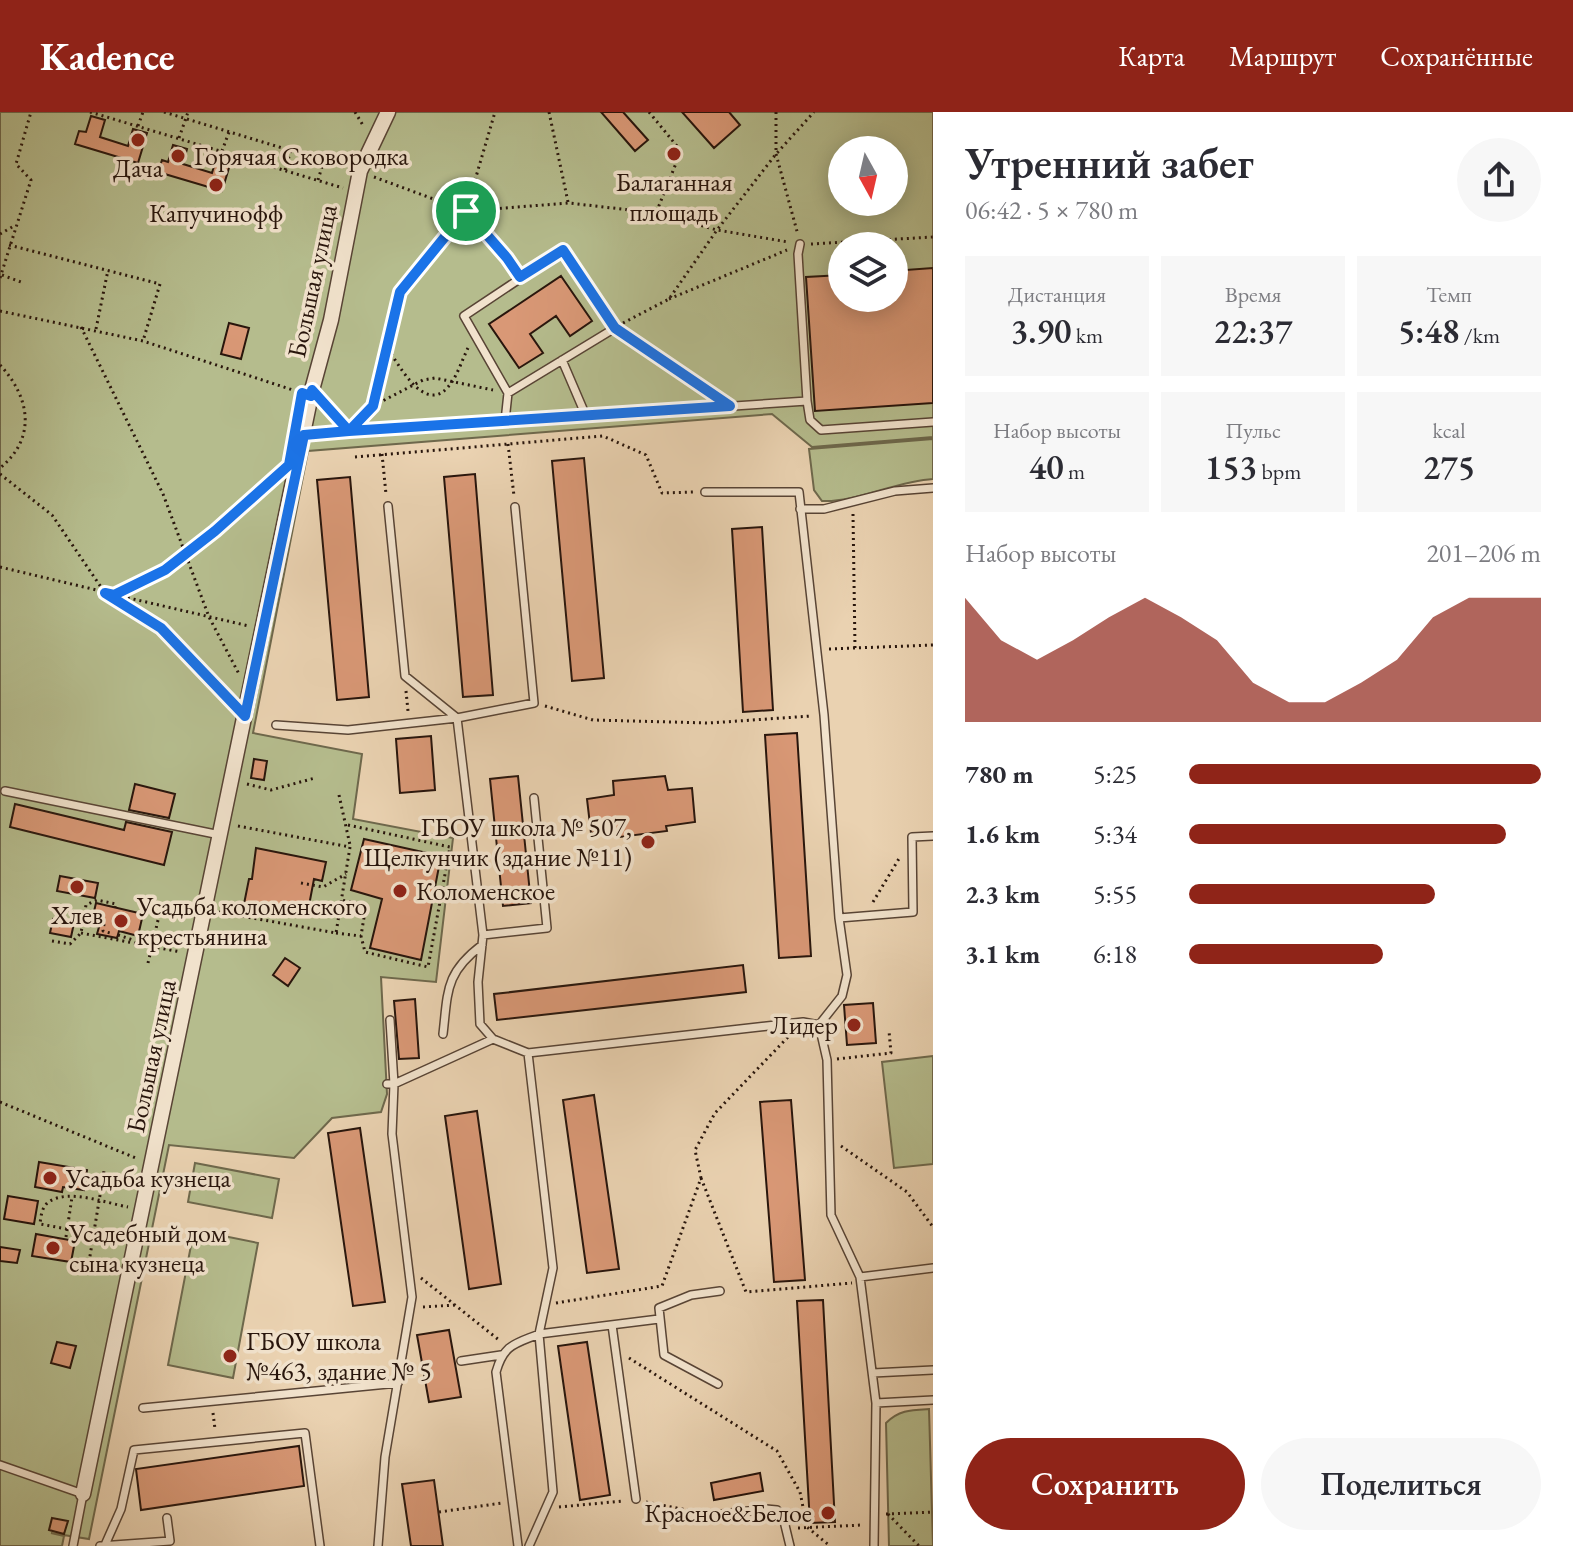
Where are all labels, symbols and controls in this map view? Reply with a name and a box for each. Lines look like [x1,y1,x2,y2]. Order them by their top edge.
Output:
text: Kadence [40,32,175,81]
text: Карта [1118,38,1185,74]
text: Маршрут [1229,38,1336,74]
text: Сохранённые [1380,38,1533,74]
marker: Дача [129,131,147,149]
text: Утренний забег [965,134,1254,191]
north arrow [828,136,908,216]
map controls [828,136,908,312]
button: share [1457,138,1541,222]
place label: Горячая Сковородка [194,139,409,173]
marker: Балаганная площадь [665,145,683,163]
marker: Горячая Сковородка [169,147,187,165]
place label: Дача [113,151,164,185]
place label: Балаганная площадь [615,165,733,229]
marker: Капучинофф [207,176,225,194]
pin [432,177,500,245]
icon: arrive [444,189,488,233]
text: 06:42 · 5 × 780 m [965,193,1138,227]
place label: Капучинофф [149,196,283,230]
street label: Большая улица [279,201,345,361]
button: layers [828,232,908,312]
text: Дистанция [1008,280,1106,309]
text: Время [1225,280,1281,309]
text: Темп [1426,280,1472,309]
text: 3.90 [1011,309,1071,353]
text: 22:37 [1214,309,1292,353]
text: 5:48 [1398,309,1459,353]
text: km [1071,321,1103,350]
text: /km [1459,321,1500,350]
text: Набор высоты [993,416,1121,445]
text: Пульс [1225,416,1281,445]
text: kcal [1432,416,1466,445]
text: 40 [1029,445,1064,489]
text: 153 [1205,445,1257,489]
text: 275 [1423,445,1475,489]
text: m [1064,457,1085,486]
text: bpm [1257,457,1301,486]
text: Набор высоты [965,536,1116,570]
text: 201–206 m [1426,536,1541,570]
text: 780 m [965,757,1033,791]
text: 5:25 [1093,757,1137,791]
place label: ГБОУ школа № 507, Щелкунчик (здание №11) [364,810,632,874]
text: 1.6 km [965,817,1040,851]
text: 5:34 [1093,817,1137,851]
marker: ГБОУ школа № 507, Щелкунчик (здание №11) [639,833,657,851]
place label: Коломенское [416,874,555,908]
text: 2.3 km [965,877,1040,911]
text: 5:55 [1093,877,1137,911]
marker: Хлев [68,878,86,896]
marker: Коломенское [391,882,409,900]
place label: Усадьба коломенского крестьянина [136,889,367,953]
place label: Хлев [50,898,103,932]
marker: Усадьба коломенского крестьянина [112,912,130,930]
text: 3.1 km [965,937,1040,971]
text: 6:18 [1093,937,1137,971]
street label: Большая улица [118,976,184,1136]
place label: Лидер [770,1008,838,1042]
marker: Лидер [845,1016,863,1034]
place label: Усадьба кузнеца [65,1161,232,1195]
marker: Усадьба кузнеца [41,1169,59,1187]
place label: Усадебный дом сына кузнеца [68,1216,227,1280]
marker: Усадебный дом сына кузнеца [44,1239,62,1257]
place label: ГБОУ школа №463, здание № 5 [246,1324,432,1388]
marker: ГБОУ школа №463, здание № 5 [221,1347,239,1365]
button: Сохранить [965,1438,1245,1530]
button: Поделиться [1261,1438,1541,1530]
place label: Красное&Белое [644,1496,812,1530]
marker: Красное&Белое [819,1504,837,1522]

